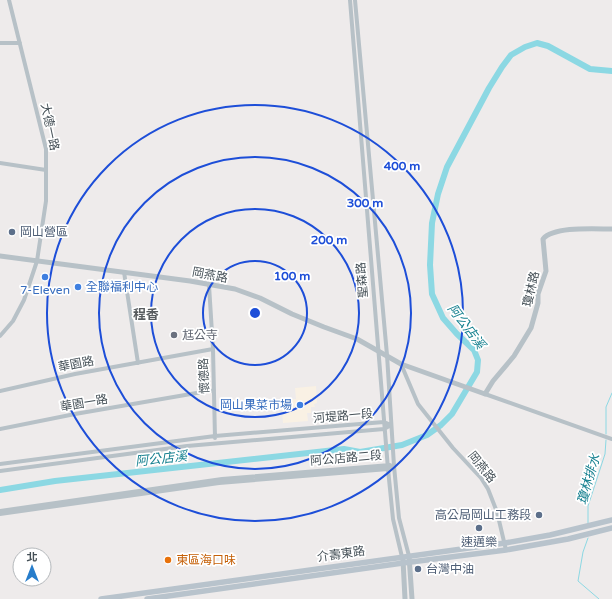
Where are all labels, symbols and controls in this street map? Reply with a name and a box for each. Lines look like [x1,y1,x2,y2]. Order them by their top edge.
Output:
street label: 大德一路 [38,102,62,152]
text: 400 m [384,159,420,173]
text: 300 m [347,196,383,210]
place label: 岡山營區 [20,225,68,239]
marker: 岡山營區 [7,227,17,237]
text: 200 m [311,233,347,247]
street label: 聖森路 [353,261,371,299]
street label: 岡燕路 [191,265,229,285]
text: 100 m [274,269,310,283]
street label: 瓊林路 [520,270,542,308]
marker: 7-Eleven [40,272,50,282]
place label: 全聯福利中心 [86,280,158,294]
marker: 全聯福利中心 [73,282,83,292]
place label: 7-Eleven [20,283,70,297]
water label: 阿公店溪 [444,301,489,354]
centre of rings [248,306,262,320]
district label: 程香 [133,307,159,323]
place label: 尪公寺 [182,328,218,342]
marker: 尪公寺 [169,330,179,340]
street label: 華園路 [57,354,95,374]
street label: 懷德路 [196,358,212,394]
street label: 華園一路 [59,392,109,414]
place label: 岡山果菜市場 [220,398,292,412]
marker: 岡山果菜市場 [295,400,305,410]
street label: 河堤路一段 [312,406,374,426]
water label: 阿公店溪 [134,448,190,470]
street label: 阿公店路二段 [310,448,382,468]
street label: 岡燕路 [465,449,499,485]
water label: 瓊林排水 [574,451,604,506]
place label: 高公局岡山工務段 [435,508,531,522]
marker: 高公局岡山工務段 [534,510,544,520]
marker: 速邁樂 [474,523,484,533]
place label: 速邁樂 [461,535,497,549]
street label: 介壽東路 [316,544,366,564]
north arrow [12,547,52,587]
text: 北 [27,551,38,564]
place label: 東區海口味 [176,553,236,567]
marker: 東區海口味 [163,555,173,565]
place label: 台灣中油 [426,562,474,576]
marker: 台灣中油 [413,564,423,574]

